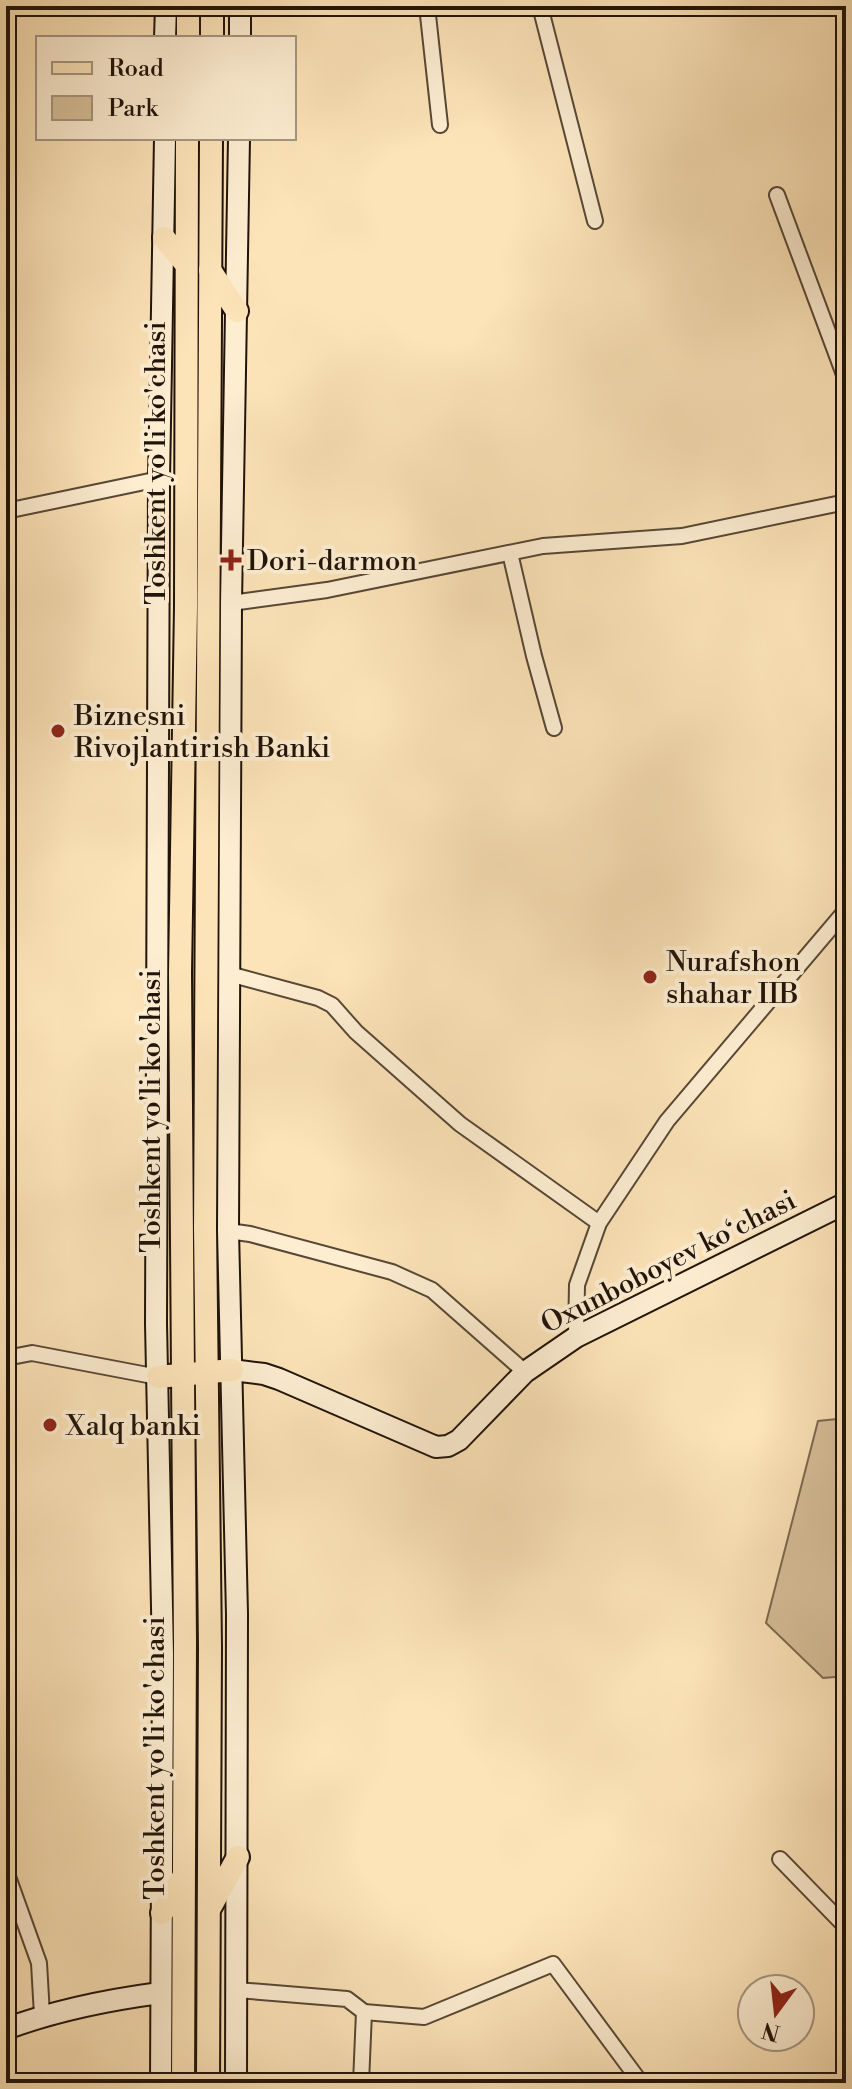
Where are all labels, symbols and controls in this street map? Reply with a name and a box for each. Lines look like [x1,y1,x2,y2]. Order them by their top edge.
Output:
legend [36,36,296,140]
text: Road [108,54,164,84]
text: Park [108,94,159,124]
street label: Toshkent yo'li ko'chasi [139,321,174,605]
place label: Dori-darmon [247,544,417,579]
marker: Dori-darmon [222,551,240,569]
place label: Biznesni Rivojlantirish Banki [73,699,330,766]
marker: Biznesni Rivojlantirish Banki [49,722,67,740]
place label: Nurafshon shahar IIB [666,945,801,1012]
marker: Nurafshon shahar IIB [641,968,659,986]
street label: Toshkent yo'li ko'chasi [134,969,169,1253]
street label: Oxunboboyev ko‘chasi [535,1183,802,1342]
place label: Xalq banki [65,1409,201,1444]
marker: Xalq banki [41,1416,59,1434]
street label: Toshkent yo'li ko'chasi [138,1616,173,1900]
north arrow [736,1973,816,2053]
text: N [759,2015,783,2046]

